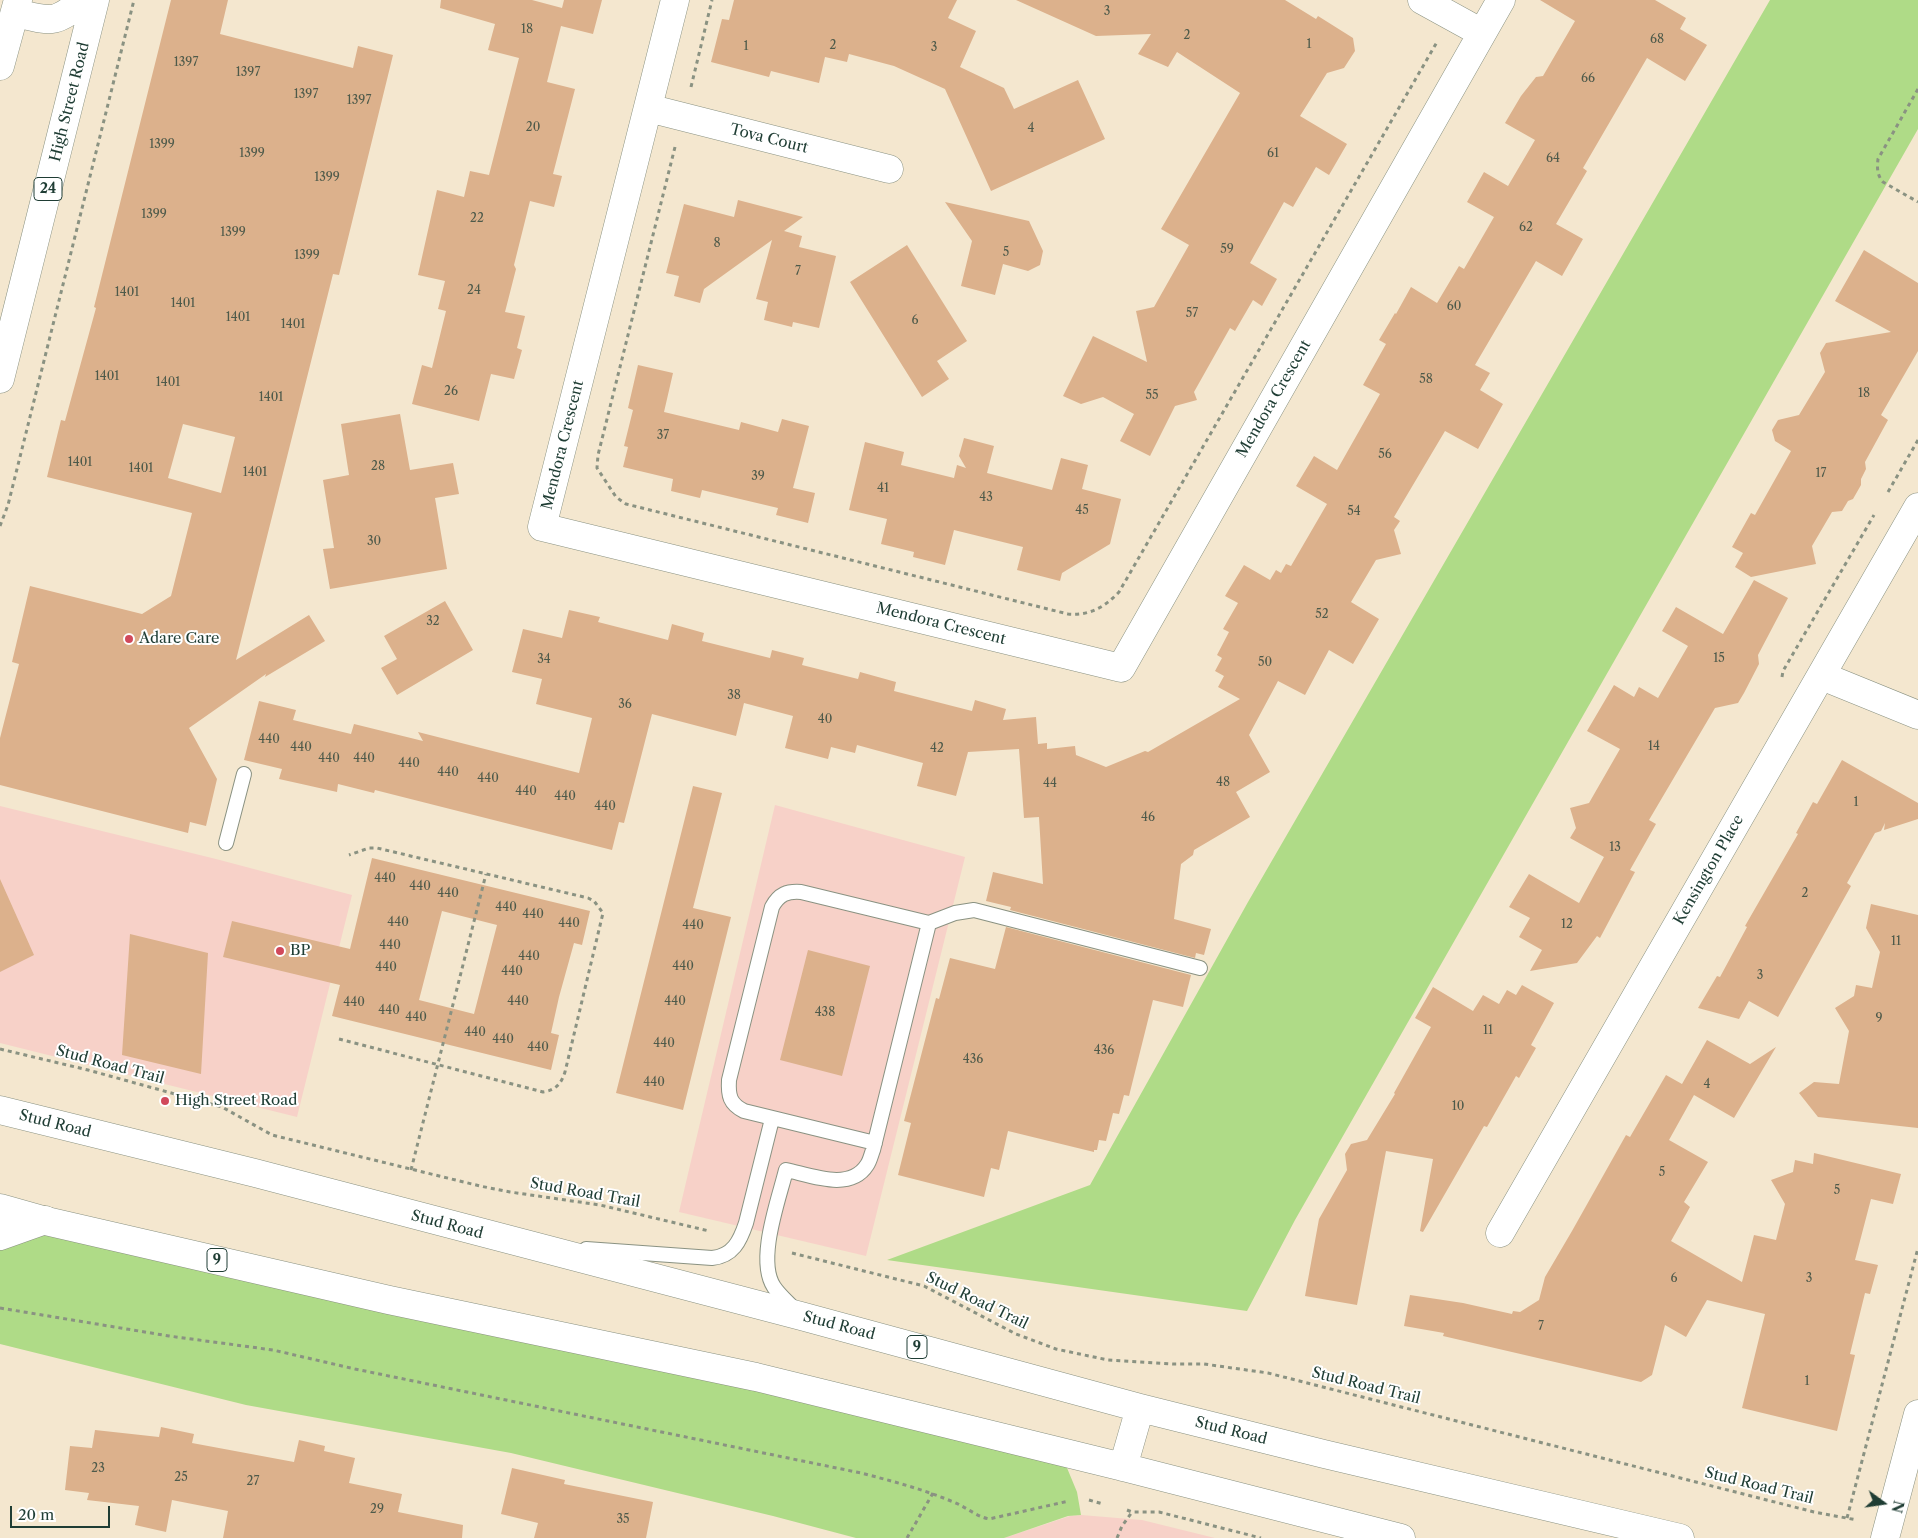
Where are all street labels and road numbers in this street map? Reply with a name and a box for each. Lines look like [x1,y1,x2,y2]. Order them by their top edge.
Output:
street label: High Street Road [46,40,94,164]
street label: Tova Court [728,121,810,157]
road number: 24 [34,178,62,200]
street label: Mendora Crescent [1233,337,1315,461]
street label: Mendora Crescent [538,378,588,512]
street label: Mendora Crescent [874,599,1008,649]
street label: Kensington Place [1670,812,1748,928]
street label: Stud Road Trail [54,1042,166,1088]
street label: Stud Road [17,1106,93,1142]
street label: Stud Road Trail [529,1174,641,1212]
street label: Stud Road [409,1207,485,1243]
road number: 9 [207,1248,227,1272]
street label: Stud Road Trail [923,1269,1031,1333]
street label: Stud Road [801,1308,877,1344]
road number: 9 [907,1335,927,1358]
street label: Stud Road Trail [1310,1364,1422,1408]
street label: Stud Road [1193,1413,1269,1449]
street label: Stud Road Trail [1703,1464,1815,1508]

